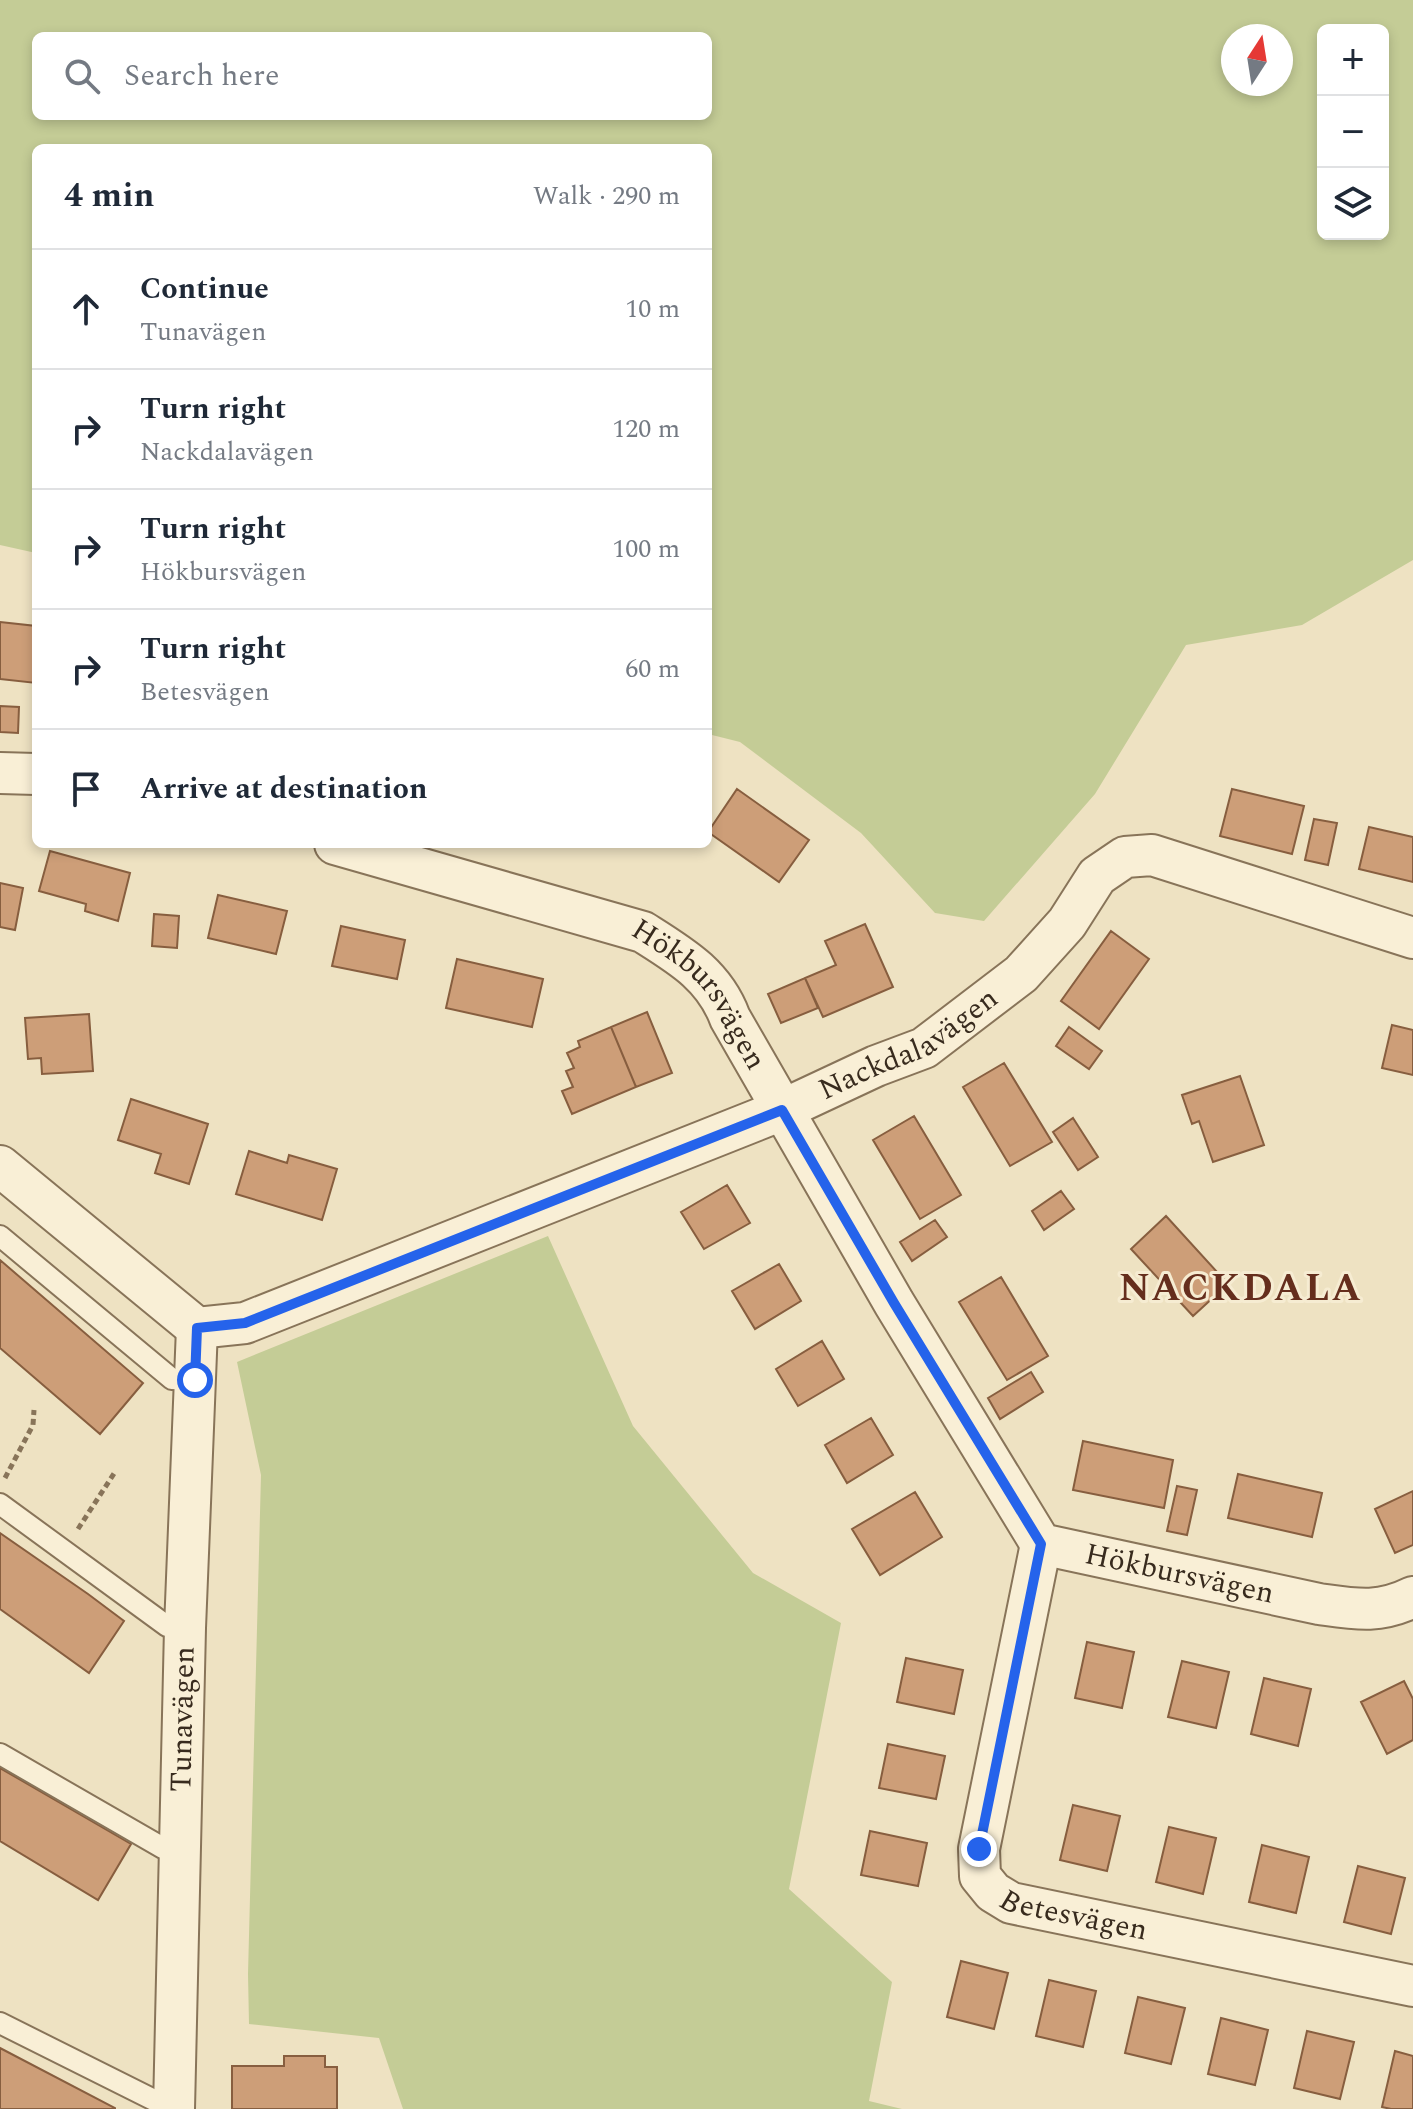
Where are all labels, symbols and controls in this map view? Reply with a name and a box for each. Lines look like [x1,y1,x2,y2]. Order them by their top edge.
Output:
north arrow [1221,24,1293,96]
map controls [1317,24,1389,240]
button: + [1317,24,1389,96]
search box [32,32,712,120]
text: Search here [124,53,280,99]
icon: search [60,54,104,98]
button: − [1317,96,1389,168]
button: layers [1317,168,1389,240]
text: 4 min [64,170,154,222]
text: Walk · 290 m [533,176,680,216]
text: Continue [140,266,269,312]
icon: ahead [64,287,108,331]
text: 10 m [625,289,680,329]
text: Tunavägen [140,312,266,352]
text: Turn right [140,386,286,432]
icon: right [64,407,108,451]
text: 120 m [612,409,680,449]
text: Nackdalavägen [140,432,314,472]
text: Turn right [140,506,286,552]
icon: right [64,527,108,571]
text: 100 m [612,529,680,569]
text: Hökbursvägen [140,552,307,592]
text: Turn right [140,626,286,672]
icon: right [64,647,108,691]
text: 60 m [625,649,680,689]
text: Betesvägen [140,672,270,712]
text: Arrive at destination [140,766,427,812]
icon: arrive [64,767,108,811]
street label: Hökbursvägen [622,907,778,1079]
street label: Nackdalavägen [811,976,1008,1113]
district label: NACKDALA [1119,1260,1363,1318]
route start [177,1362,213,1398]
street label: Hökbursvägen [1081,1531,1278,1617]
street label: Tunavägen [158,1646,208,1792]
route end [961,1831,997,1867]
street label: Betesvägen [990,1878,1152,1954]

